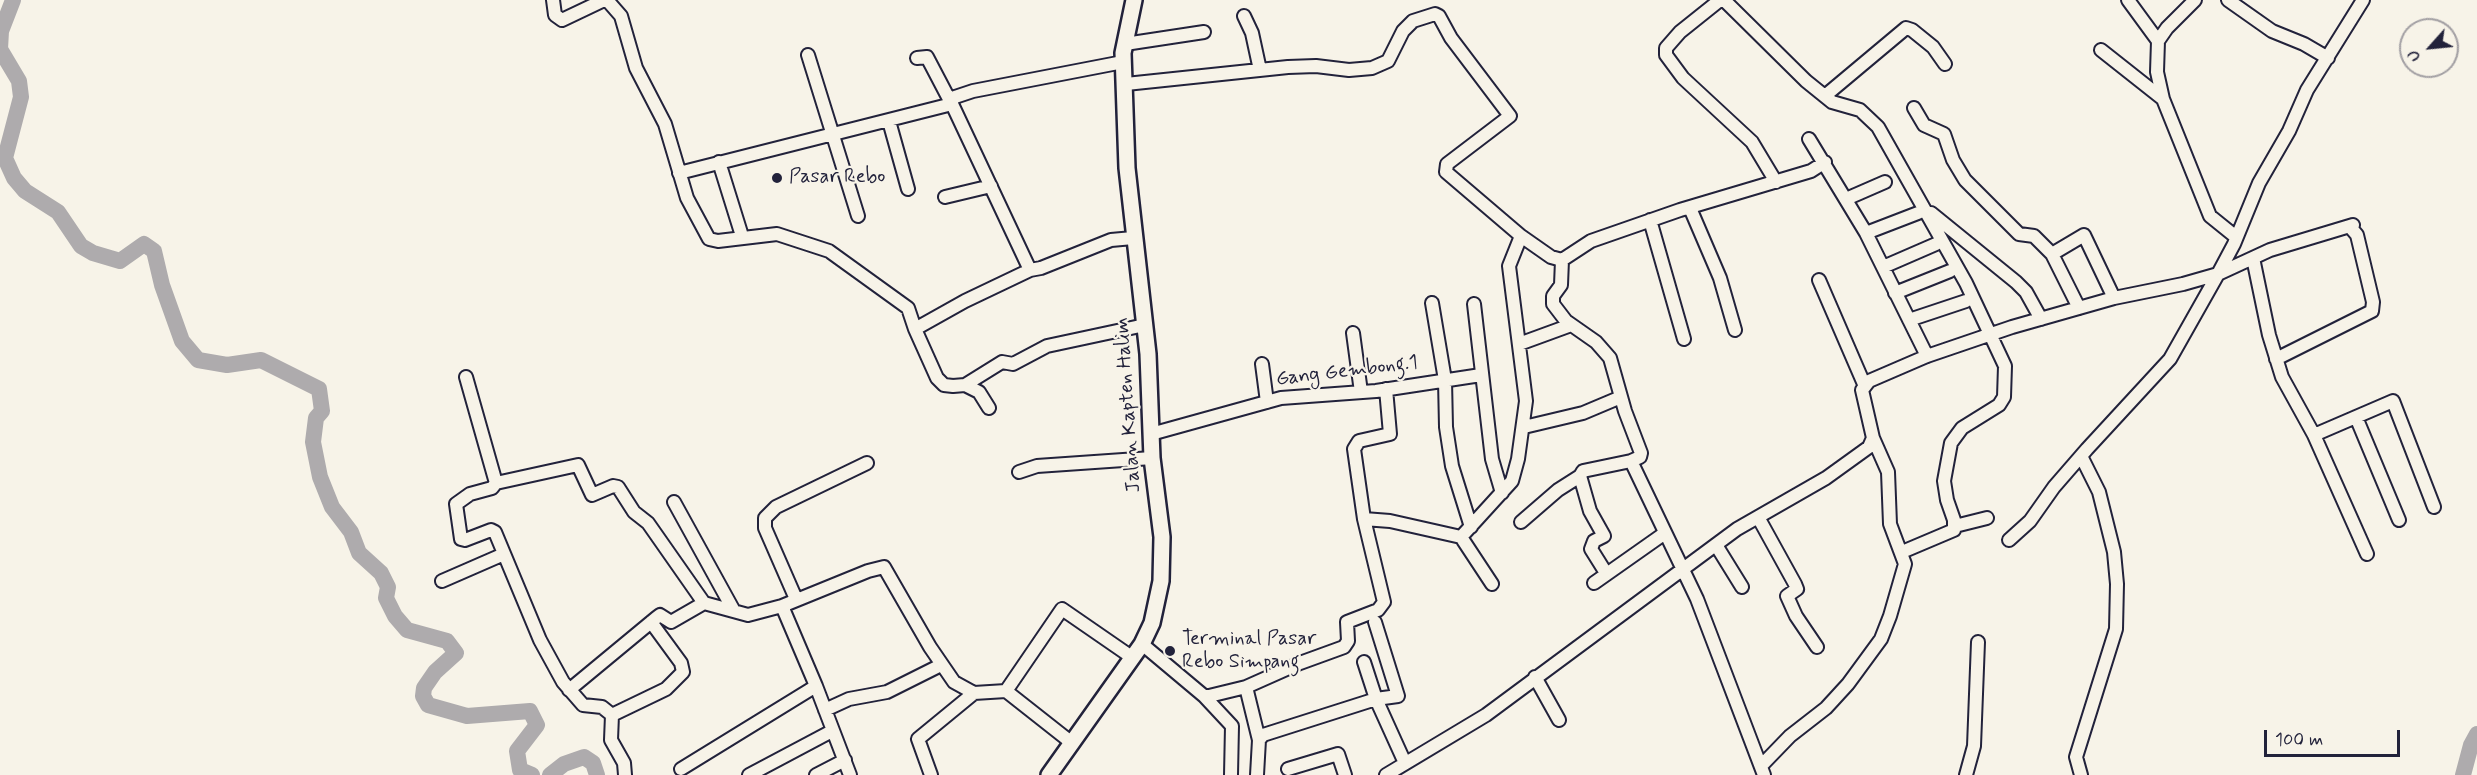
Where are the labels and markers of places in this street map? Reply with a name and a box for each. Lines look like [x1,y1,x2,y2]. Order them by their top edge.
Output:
place label: Pasar Rebo [789,166,885,190]
marker: Pasar Rebo [770,171,784,185]
place label: Terminal Pasar Rebo Simpang [1182,628,1316,675]
marker: Terminal Pasar Rebo Simpang [1163,644,1177,658]

